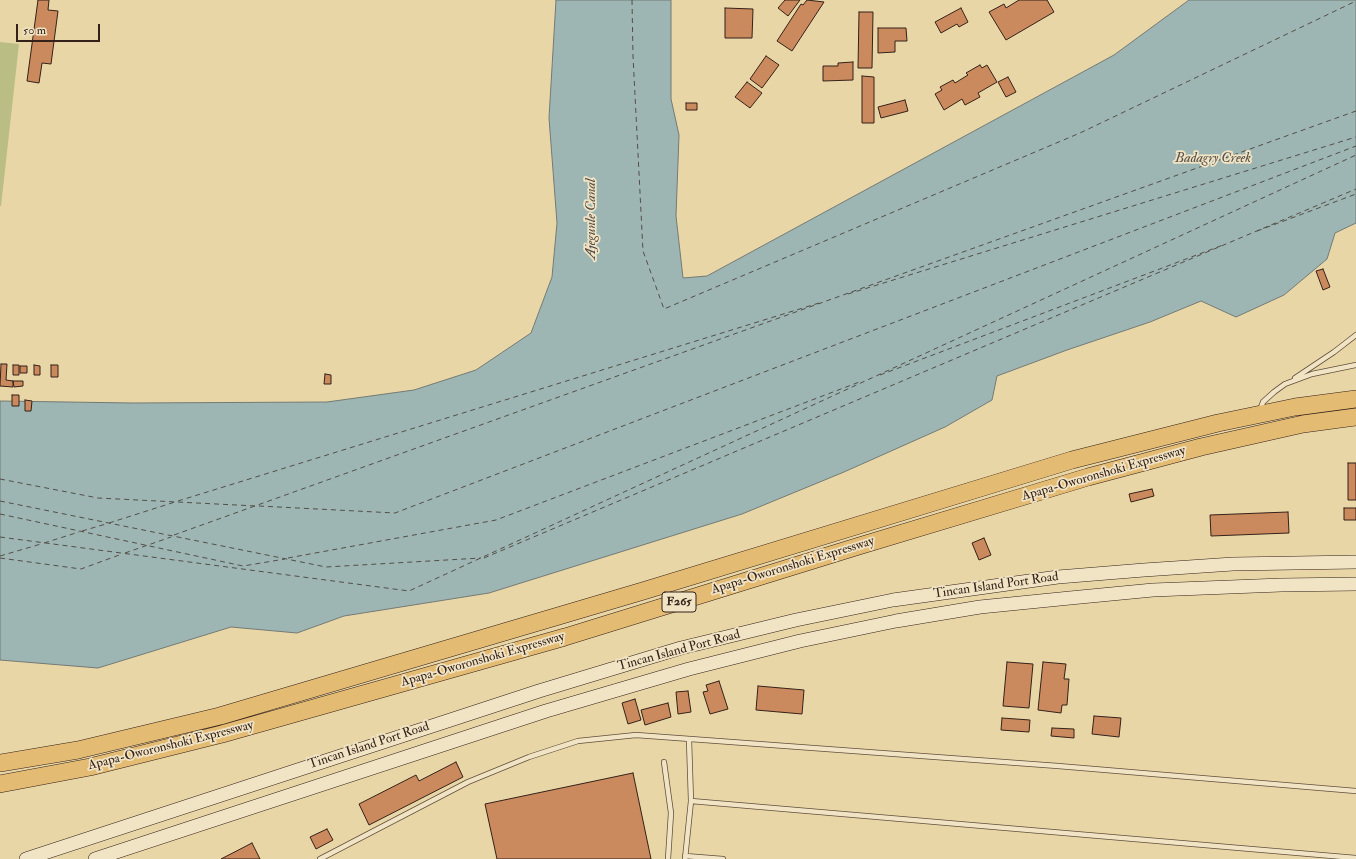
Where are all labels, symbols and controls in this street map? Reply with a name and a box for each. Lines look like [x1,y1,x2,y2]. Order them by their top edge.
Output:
scale bar [18,16,102,42]
text: 50 m [23,23,46,38]
water label: Badagry Creek [1175,151,1251,167]
water label: Ajegunle Canal [584,179,600,259]
street label: Apapa-Oworonshoki Expressway [1020,443,1188,505]
street label: Apapa-Oworonshoki Expressway [710,534,876,598]
street label: Tincan Island Port Road [932,569,1060,603]
road number: F265 [662,592,696,612]
street label: Tincan Island Port Road [616,627,742,675]
street label: Apapa-Oworonshoki Expressway [399,629,567,691]
street label: Apapa-Oworonshoki Expressway [87,718,255,774]
street label: Tincan Island Port Road [307,719,431,773]

